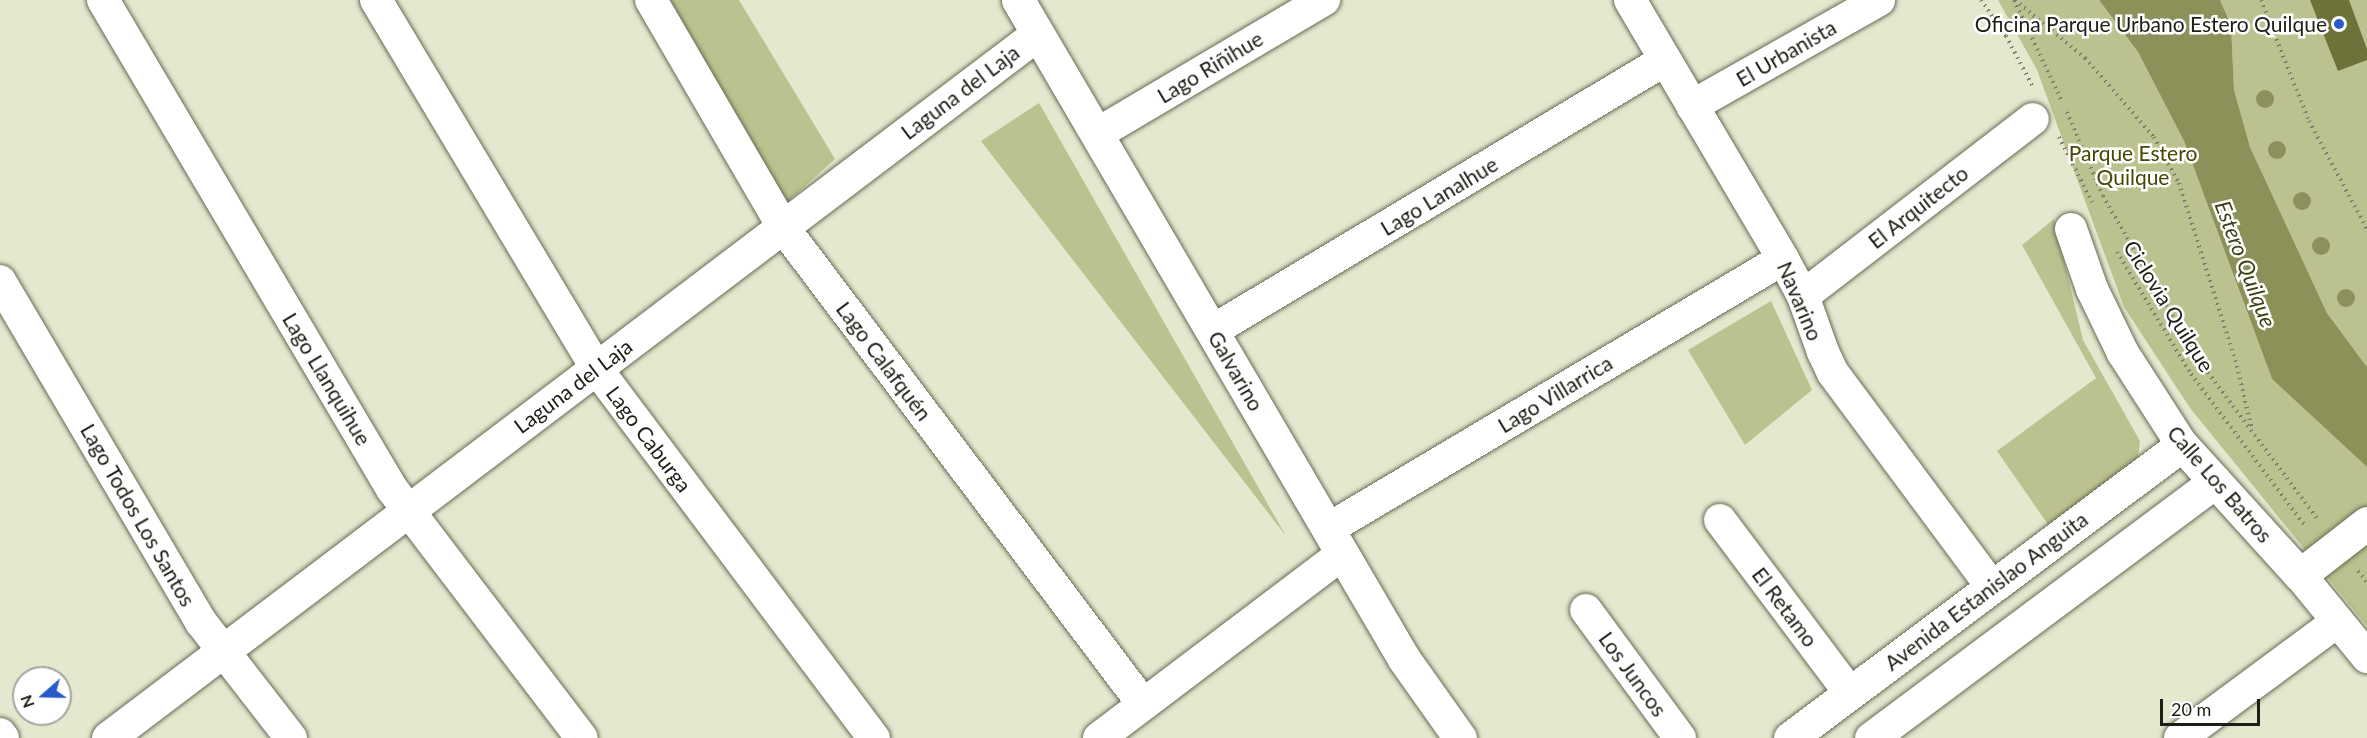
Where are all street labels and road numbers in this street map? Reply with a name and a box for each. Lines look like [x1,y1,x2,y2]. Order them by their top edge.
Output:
street label: El Urbanista [1732,14,1840,92]
street label: Lago Riñihue [1153,26,1267,108]
street label: Laguna del Laja [896,39,1024,145]
street label: Lago Lanalhue [1376,151,1502,241]
street label: El Arquitecto [1863,160,1973,254]
street label: Ciclovia Quilque [2119,236,2219,376]
street label: Navarino [1772,258,1828,344]
street label: Lago Calafquén [831,297,937,425]
street label: Lago Llanquihue [278,308,376,450]
street label: Galvarino [1203,327,1269,415]
street label: Laguna del Laja [509,333,637,439]
street label: Lago Villarrica [1493,350,1617,438]
street label: Lago Caburga [601,381,697,497]
street label: Lago Todos Los Santos [75,419,201,611]
street label: Calle Los Batros [2162,420,2278,548]
street label: Avenida Estanislao Anguita [1879,506,2093,676]
street label: El Retamo [1747,562,1823,652]
street label: Los Juncos [1594,626,1672,722]

